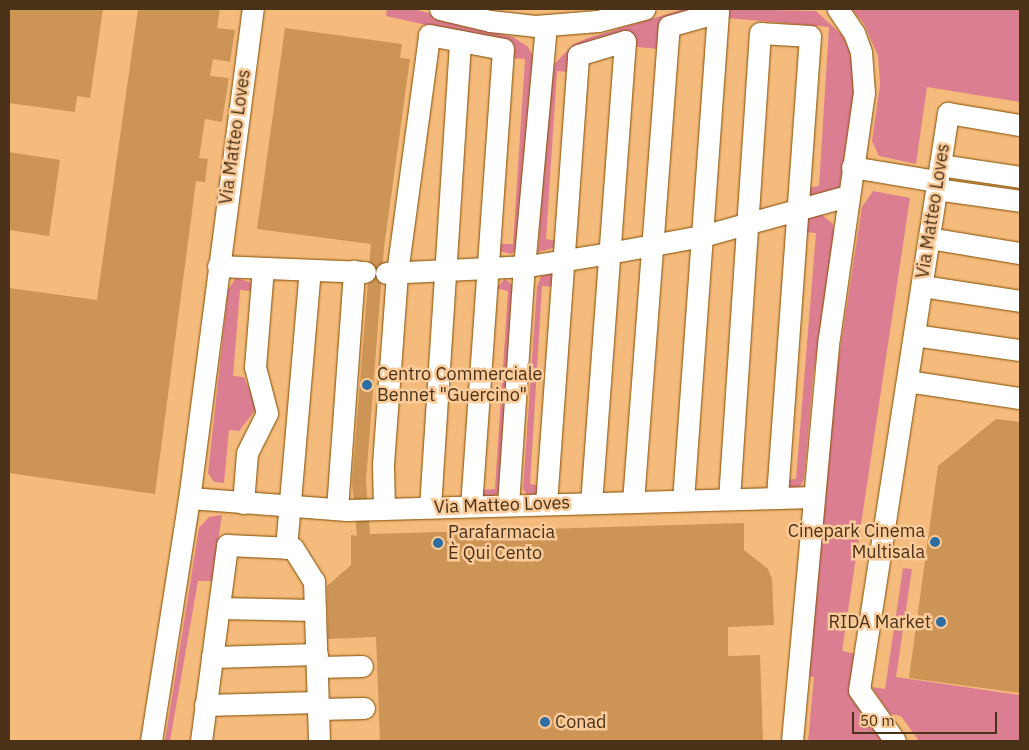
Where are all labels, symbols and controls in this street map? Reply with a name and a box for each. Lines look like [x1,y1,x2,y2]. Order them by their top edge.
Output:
street label: Via Matteo Loves [215,68,255,206]
street label: Via Matteo Loves [912,142,954,280]
place label: Centro Commerciale Bennet "Guercino" [377,364,542,406]
marker: Centro Commerciale Bennet "Guercino" [361,379,373,391]
street label: Via Matteo Loves [434,492,570,518]
place label: Cinepark Cinema Multisala [788,521,925,564]
place label: Parafarmacia È Qui Cento [448,522,555,564]
marker: Cinepark Cinema Multisala [929,536,941,548]
marker: Parafarmacia È Qui Cento [432,537,444,549]
place label: RIDA Market [828,611,931,633]
marker: RIDA Market [935,616,947,628]
scale bar [854,702,999,734]
place label: Conad [555,711,607,733]
text: 50 m [860,711,895,730]
marker: Conad [539,716,551,728]

